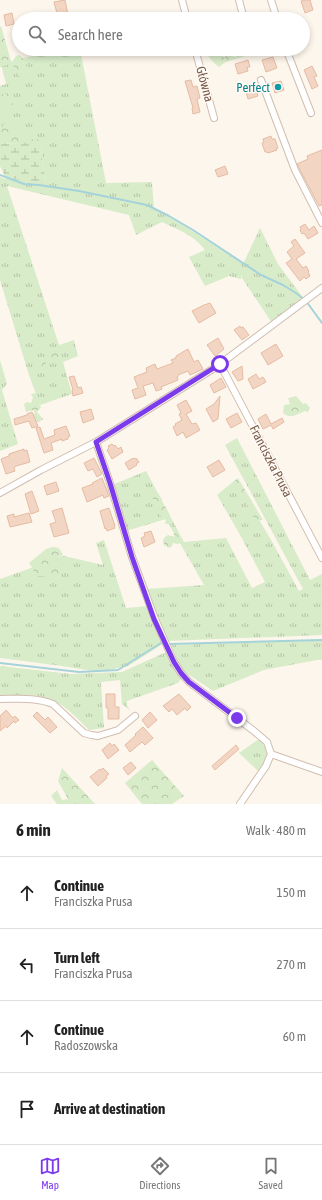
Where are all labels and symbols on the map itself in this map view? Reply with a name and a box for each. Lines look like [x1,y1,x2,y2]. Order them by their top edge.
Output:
street label: Główna [193,65,217,103]
place label: Perfect [236,80,270,95]
marker: Perfect [273,82,283,92]
route start [211,355,229,373]
street label: Franciszka Prusa [246,423,296,499]
route end [228,709,246,727]

